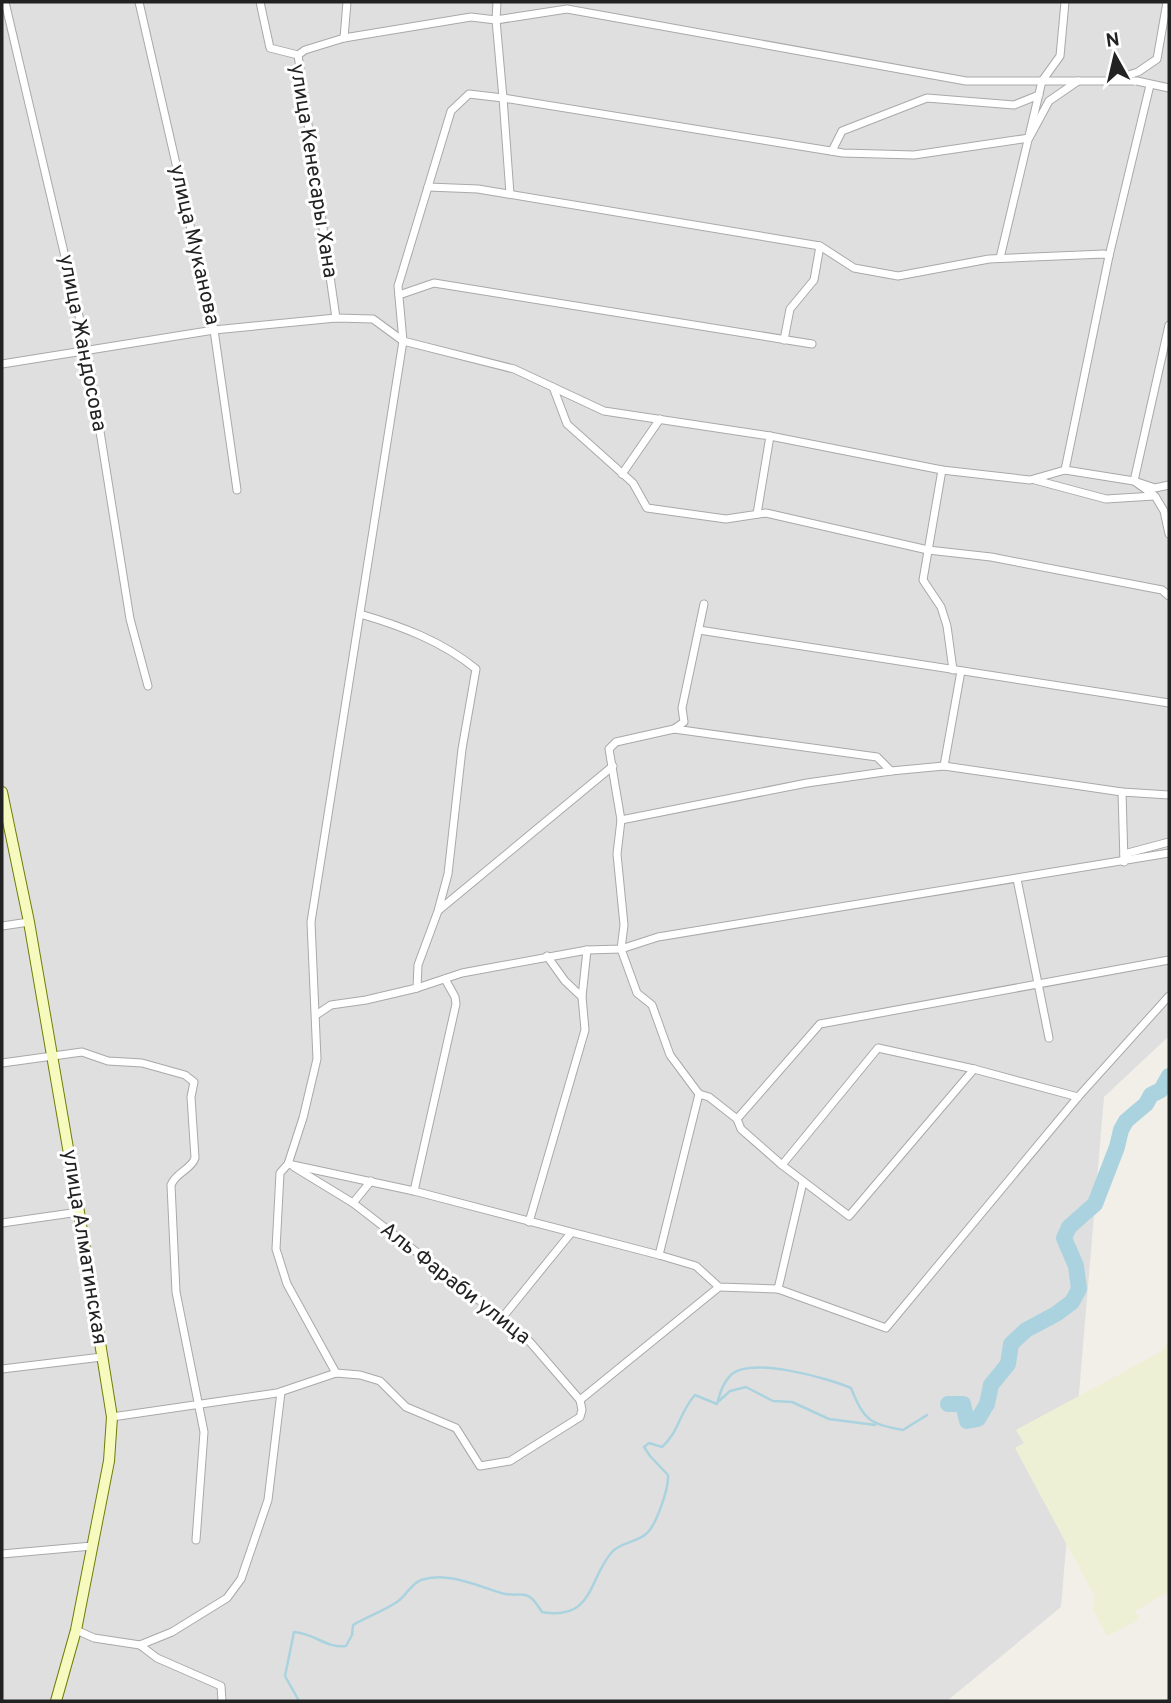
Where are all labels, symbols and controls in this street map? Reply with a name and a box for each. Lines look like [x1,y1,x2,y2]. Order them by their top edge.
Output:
north arrow [1080,21,1150,91]
text: N [1104,28,1121,54]
street label: улица Кенесары Хана [283,62,343,280]
street label: улица Муканова [162,162,226,328]
street label: улица Жандосова [52,252,112,434]
street label: улица Алматинская [55,1147,113,1347]
street label: Аль Фараби улица [374,1217,536,1351]

